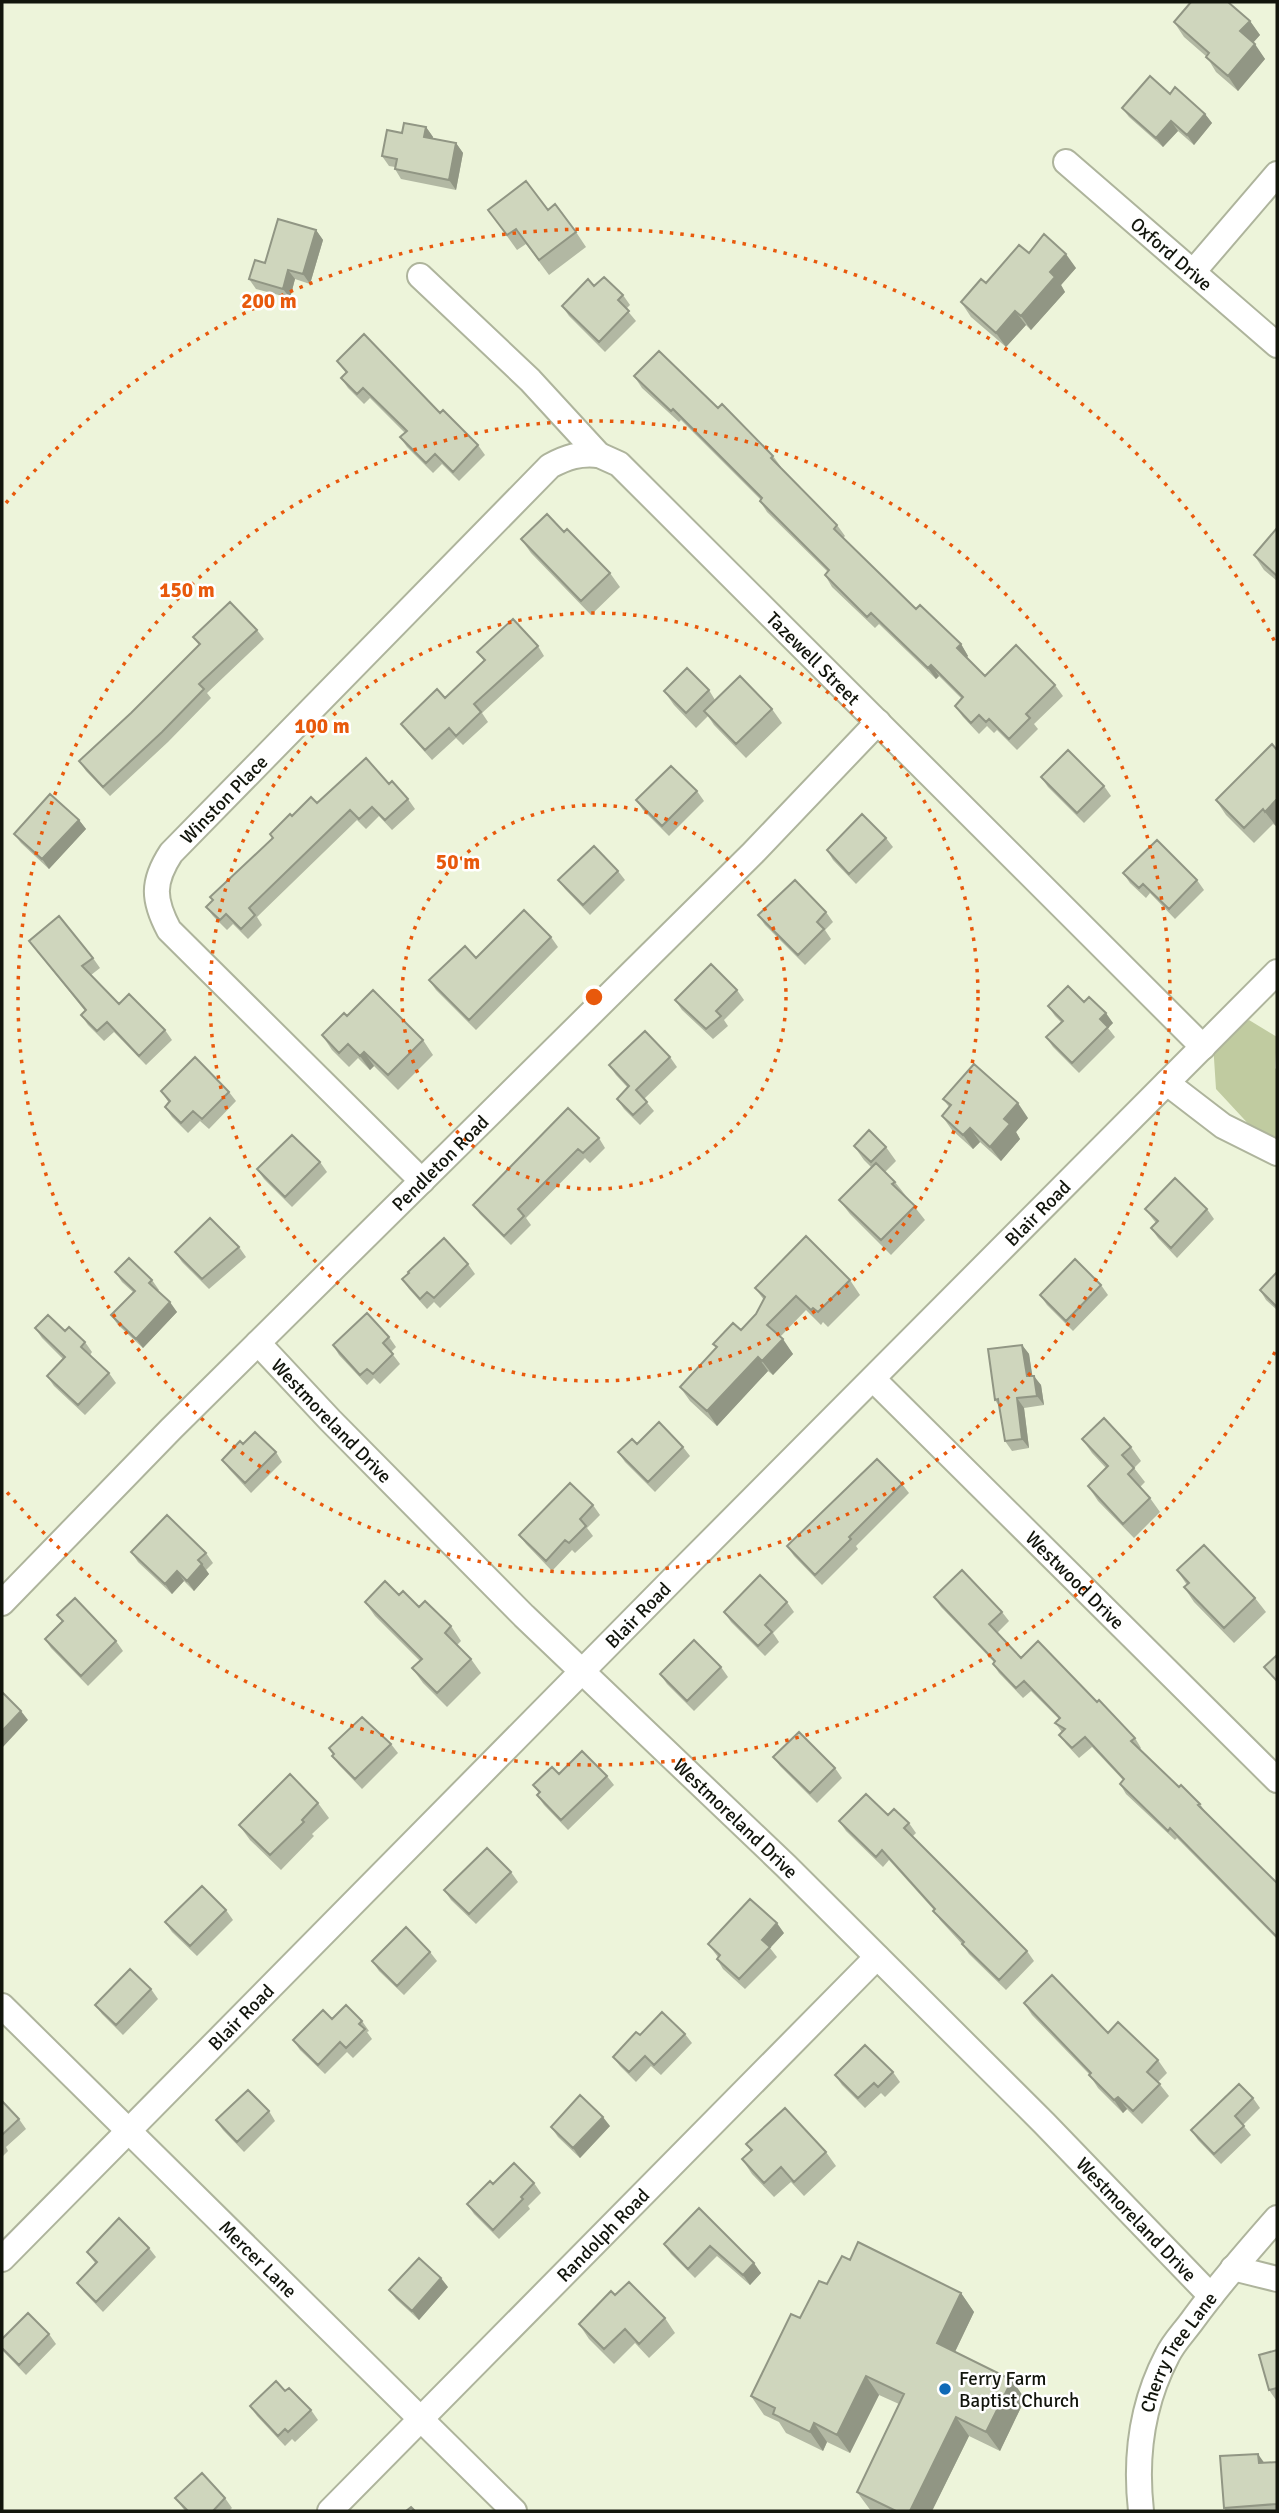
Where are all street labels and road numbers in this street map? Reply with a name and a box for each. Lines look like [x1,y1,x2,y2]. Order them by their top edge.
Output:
street label: Oxford Drive [1125,212,1217,297]
street label: Tazewell Street [761,607,865,711]
street label: Winston Place [175,750,273,849]
street label: Pendleton Road [387,1110,494,1217]
street label: Blair Road [1000,1175,1076,1252]
street label: Westmoreland Drive [266,1354,396,1488]
street label: Westwood Drive [1020,1526,1129,1635]
street label: Blair Road [600,1577,676,1654]
street label: Westmoreland Drive [668,1754,803,1884]
street label: Blair Road [204,1979,280,2056]
street label: Westmoreland Drive [1071,2153,1201,2287]
street label: Randolph Road [552,2184,655,2288]
street label: Mercer Lane [213,2216,302,2303]
street label: Cherry Tree Lane [1136,2287,1223,2415]

